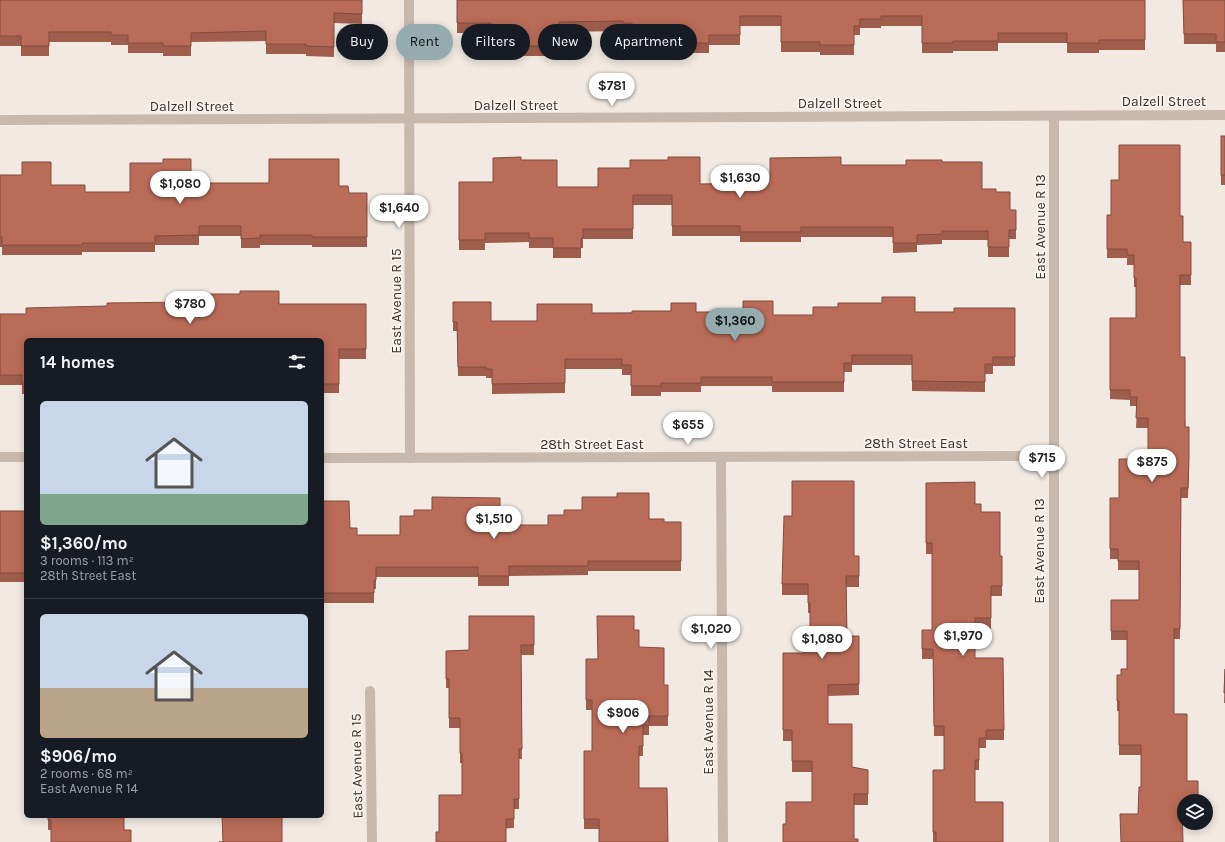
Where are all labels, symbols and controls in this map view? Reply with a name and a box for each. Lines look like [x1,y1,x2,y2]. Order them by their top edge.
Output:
chip: Buy [336,24,388,60]
chip: Rent [396,24,453,60]
chip: Filters [461,24,530,60]
chip: New [538,24,592,60]
chip: Apartment [600,24,697,60]
pin: $781 [588,73,636,107]
text: $781 [598,78,626,93]
street label: Dalzell Street [1122,93,1206,110]
street label: Dalzell Street [798,95,882,112]
street label: Dalzell Street [474,97,558,114]
street label: Dalzell Street [150,98,234,115]
pin: $1,630 [707,165,773,199]
text: $1,630 [719,170,761,185]
pin: $1,080 [147,171,213,205]
street label: East Avenue R 13 [1032,174,1049,280]
text: $1,080 [159,176,201,191]
pin: $1,640 [366,195,432,229]
text: $1,640 [379,200,419,215]
street label: East Avenue R 15 [388,248,405,354]
pin: $780 [166,291,214,325]
text: $780 [174,296,206,311]
pin: $1,360 [702,308,768,342]
text: $1,360 [714,313,756,328]
icon: filters [286,351,308,373]
text: 14 homes [40,352,115,372]
pin: $655 [664,412,712,446]
text: $655 [672,417,704,432]
icon: home [138,427,210,499]
street label: 28th Street East [864,435,968,452]
street label: 28th Street East [540,436,644,453]
pin: $715 [1018,445,1066,479]
pin: $875 [1128,449,1176,483]
text: $715 [1028,450,1056,465]
text: $875 [1136,454,1168,469]
street label: East Avenue R 13 [1031,498,1048,604]
pin: $1,510 [461,506,527,540]
text: $1,510 [475,511,513,526]
text: $1,360/mo [40,533,128,553]
text: 3 rooms · 113 m² [40,553,134,568]
text: 28th Street East [40,568,136,583]
pin: $1,020 [678,616,744,650]
text: $1,020 [690,621,732,636]
pin: $1,970 [930,623,996,657]
pin: $1,080 [789,626,855,660]
text: $1,970 [943,628,983,643]
text: $1,080 [801,631,843,646]
icon: home [138,640,210,712]
street label: East Avenue R 14 [700,669,717,775]
pin: $906 [599,700,647,734]
text: $906 [606,705,640,720]
street label: East Avenue R 15 [348,713,366,819]
text: $906/mo [40,746,117,766]
text: 2 rooms · 68 m² [40,766,133,781]
text: East Avenue R 14 [40,781,138,796]
map controls [1177,794,1213,830]
button: layers [1177,794,1213,830]

